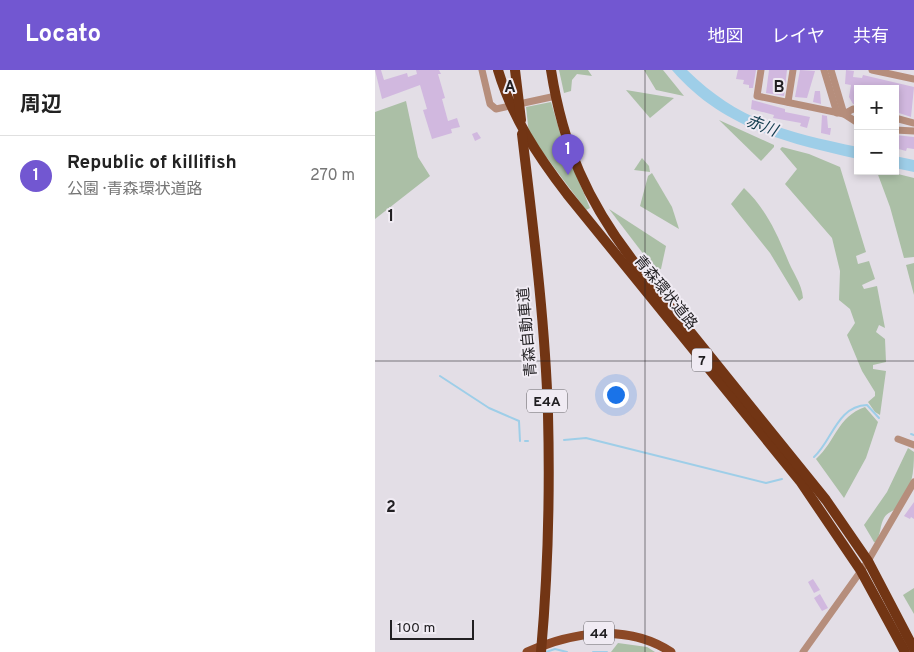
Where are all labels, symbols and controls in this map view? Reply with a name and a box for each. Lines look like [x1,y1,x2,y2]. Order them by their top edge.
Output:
text: Locato [25,20,101,50]
text: 地図 [708,26,744,49]
text: レイヤ [772,26,825,49]
text: 共有 [853,26,889,49]
text: A [504,78,516,98]
text: B [773,78,785,98]
map controls [854,85,899,175]
button: + [854,85,899,130]
text: 周辺 [20,92,62,119]
water label: 赤川 [743,112,782,143]
button: − [854,130,899,175]
pin: 1 [552,134,584,175]
text: Republic of killifish [67,151,237,175]
text: 1 [33,166,39,186]
text: 270 m [310,166,355,186]
text: 公園 · 青森環状道路 [67,180,203,200]
text: 1 [388,207,394,227]
street label: 青森環状道路 [629,251,701,334]
street label: 青森自動車道 [515,286,542,378]
road number: 7 [692,348,712,372]
your location [603,382,629,408]
road number: E4A [527,390,567,412]
text: 2 [386,498,396,518]
scale bar [390,617,474,640]
text: 100 m [397,620,435,637]
road number: 44 [584,622,614,644]

